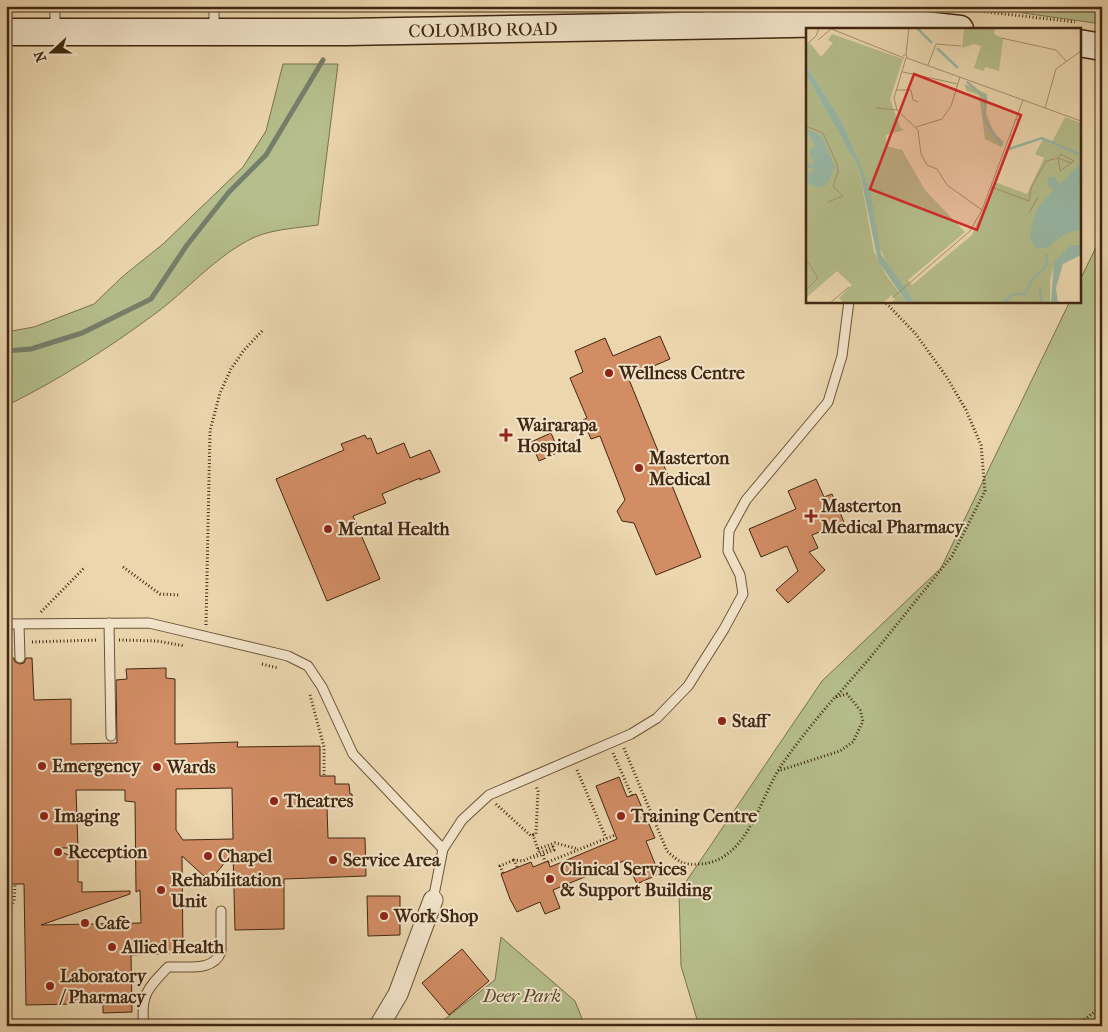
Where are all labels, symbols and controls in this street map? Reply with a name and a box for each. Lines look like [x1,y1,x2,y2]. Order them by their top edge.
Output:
street label: COLOMBO ROAD [408,19,558,42]
north arrow [28,28,78,78]
inset map [806,28,1080,302]
text: N [30,48,50,64]
place label: Wellness Centre [618,363,745,384]
marker: Wellness Centre [603,367,615,379]
place label: Wairarapa Hospital [516,415,598,457]
marker: Wairarapa Hospital [499,428,513,442]
place label: Masterton Medical [648,448,730,490]
marker: Masterton Medical [633,462,645,474]
place label: Masterton Medical Pharmacy [820,496,965,538]
marker: Masterton Medical Pharmacy [805,510,817,522]
place label: Mental Health [337,519,451,540]
marker: Mental Health [322,523,334,535]
place label: Staff [732,711,771,732]
marker: Staff [716,715,728,727]
place label: Emergency [52,756,142,777]
place label: Wards [166,757,216,778]
marker: Emergency [36,760,48,772]
marker: Wards [151,761,163,773]
place label: Theatres [283,791,354,812]
marker: Theatres [268,795,280,807]
place label: Imaging [54,806,121,827]
place label: Training Centre [630,806,757,827]
marker: Imaging [38,810,50,822]
marker: Training Centre [615,810,627,822]
place label: Reception [68,842,148,863]
marker: Reception [52,846,64,858]
place label: Chapel [218,846,273,867]
marker: Chapel [202,850,214,862]
place label: Service Area [343,850,441,871]
marker: Service Area [327,854,339,866]
place label: Clinical Services & Support Building [560,859,713,901]
place label: Rehabilitation Unit [170,870,282,912]
marker: Clinical Services & Support Building [544,873,556,885]
marker: Rehabilitation Unit [155,884,167,896]
place label: Work Shop [393,906,479,927]
marker: Work Shop [378,910,390,922]
place label: Cafe [95,913,130,934]
marker: Cafe [79,917,91,929]
place label: Allied Health [121,937,225,958]
marker: Allied Health [106,941,118,953]
place label: Laboratory / Pharmacy [59,966,148,1008]
marker: Laboratory / Pharmacy [44,980,56,992]
park label: Deer Park [482,986,561,1007]

